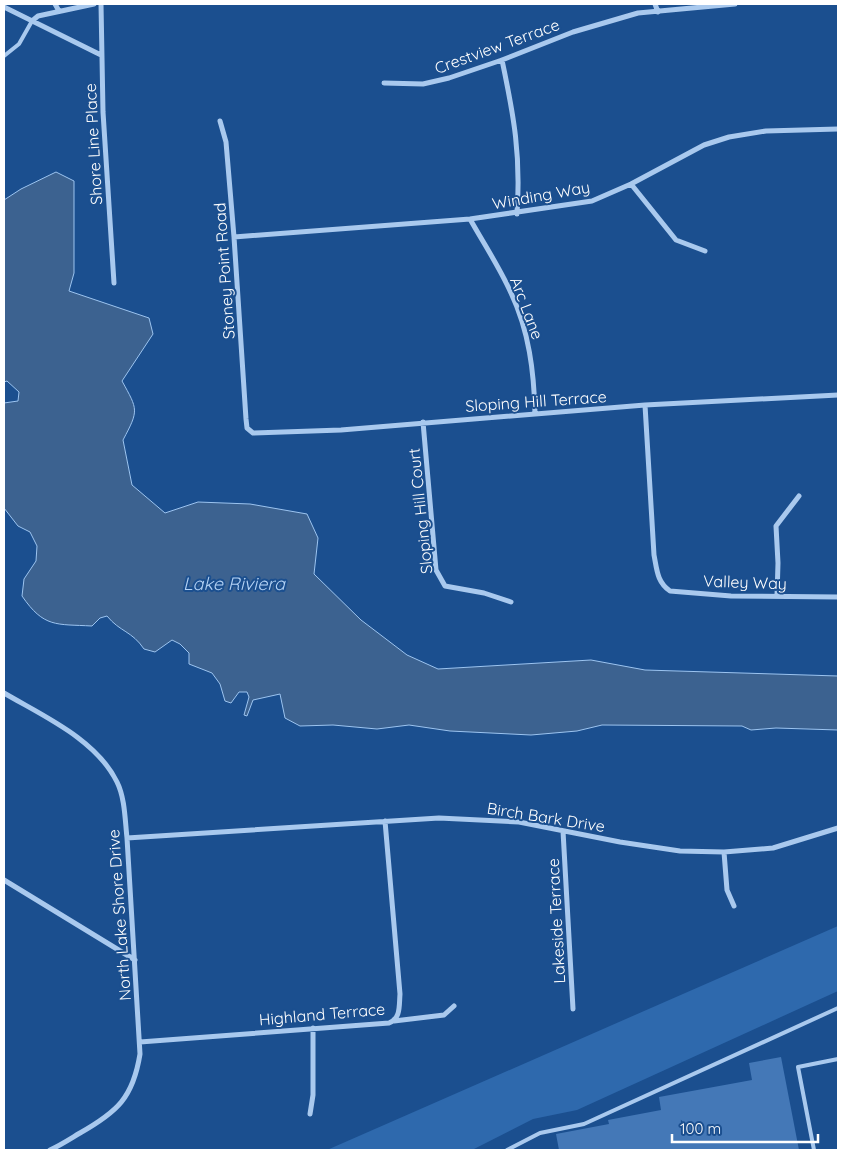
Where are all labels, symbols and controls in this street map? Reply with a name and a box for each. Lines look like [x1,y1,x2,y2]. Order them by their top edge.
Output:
street label: Crestview Terrace [432,14,562,78]
street label: Shore Line Place [80,83,106,205]
street label: Winding Way [491,177,591,213]
street label: Stoney Point Road [209,202,239,340]
street label: Arc Lane [506,274,548,342]
street label: Sloping Hill Terrace [465,386,607,416]
street label: Sloping Hill Court [403,447,437,575]
street label: Valley Way [703,571,787,593]
water label: Lake Riviera [183,572,286,595]
street label: Birch Bark Drive [486,798,606,836]
street label: North Lake Shore Drive [103,829,135,1001]
street label: Lakeside Terrace [543,858,569,984]
street label: Highland Terrace [258,999,386,1029]
scale bar [672,1112,818,1144]
text: 100 m [680,1119,721,1138]

